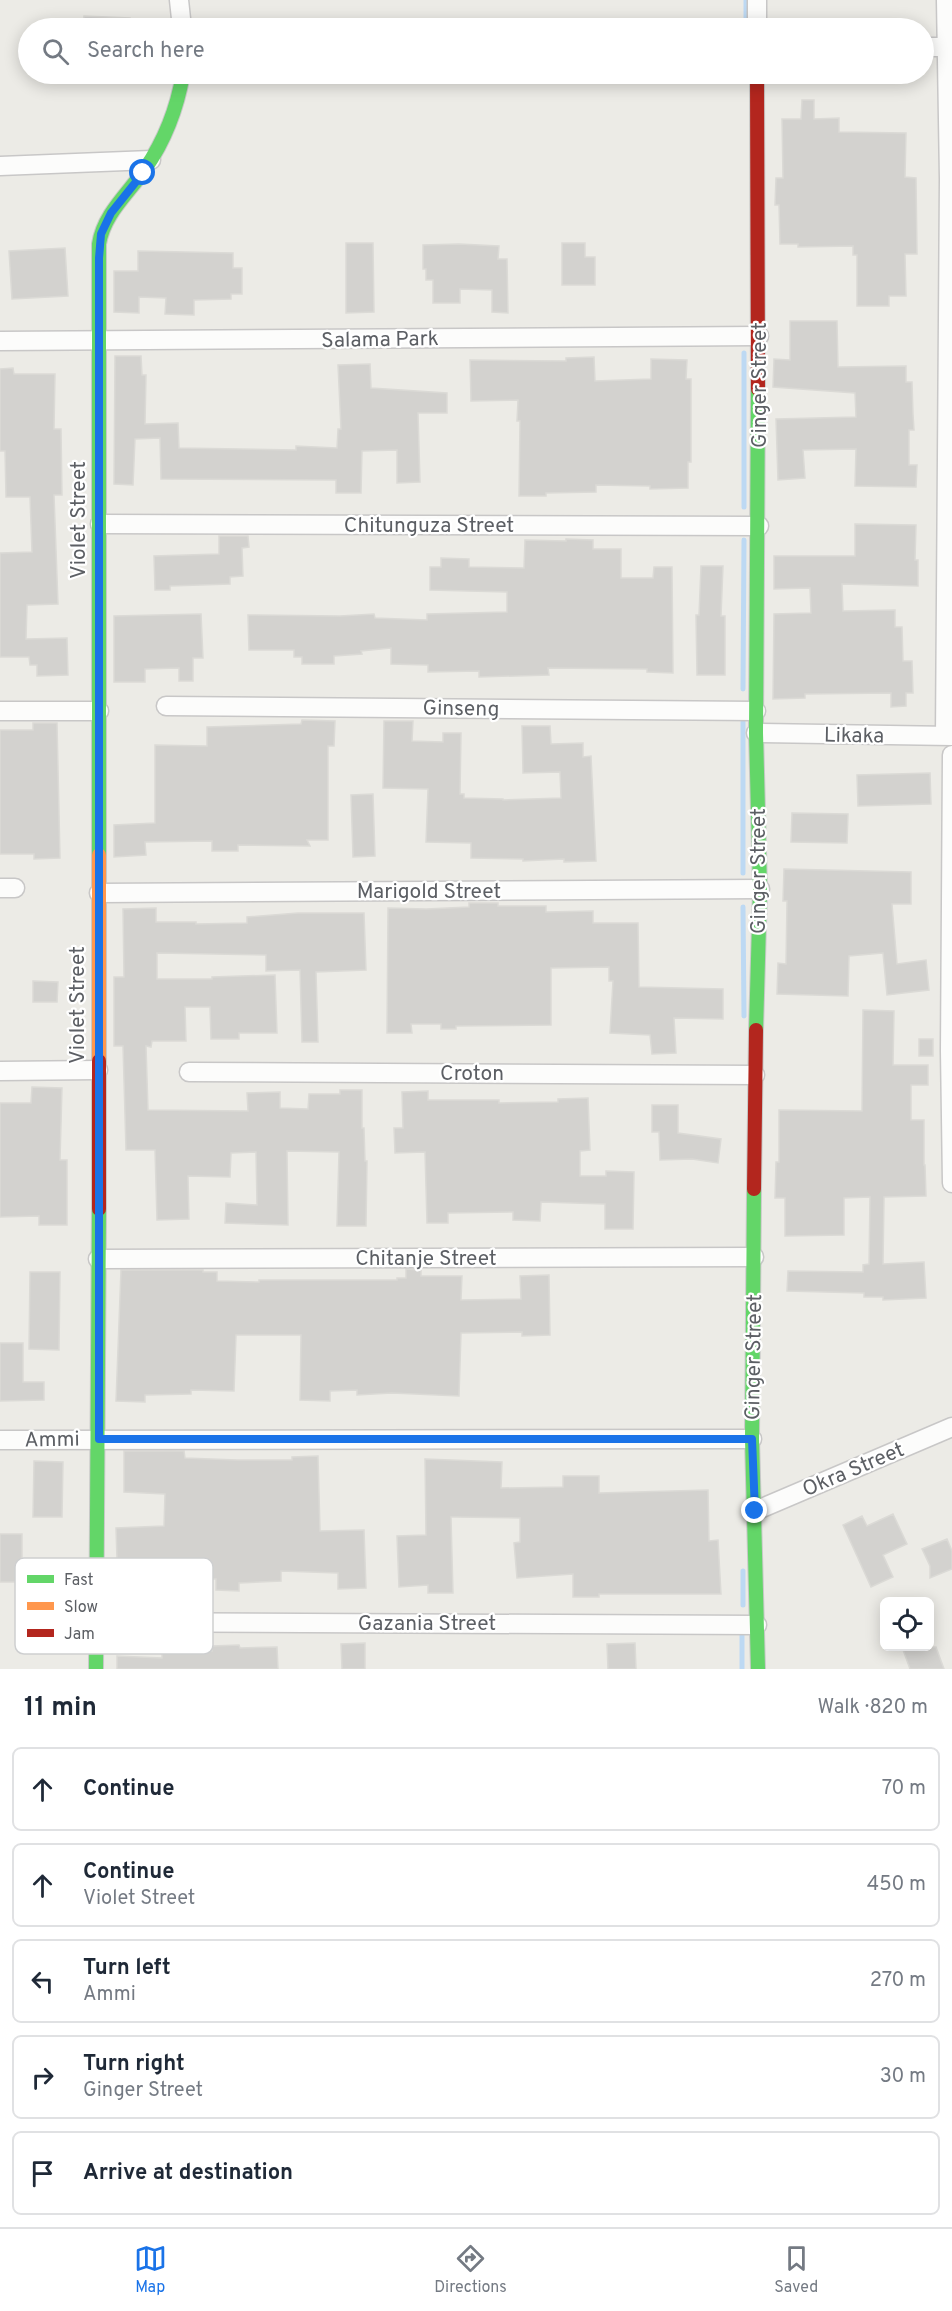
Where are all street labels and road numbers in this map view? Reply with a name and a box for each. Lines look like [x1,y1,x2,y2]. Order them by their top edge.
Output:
street label: Ginger Street [747,322,774,448]
street label: Salama Park [321,326,439,355]
street label: Violet Street [66,461,93,579]
street label: Chitunguza Street [344,513,514,540]
street label: Ginseng [422,695,500,724]
street label: Likaka [824,722,884,751]
street label: Ginger Street [746,808,773,934]
street label: Marigold Street [357,879,501,906]
street label: Violet Street [65,946,92,1064]
street label: Croton [440,1061,504,1088]
street label: Chitanje Street [355,1246,497,1273]
street label: Ginger Street [740,1294,769,1420]
street label: Ammi [24,1427,80,1454]
street label: Okra Street [799,1437,909,1504]
street label: Gazania Street [358,1611,496,1638]

